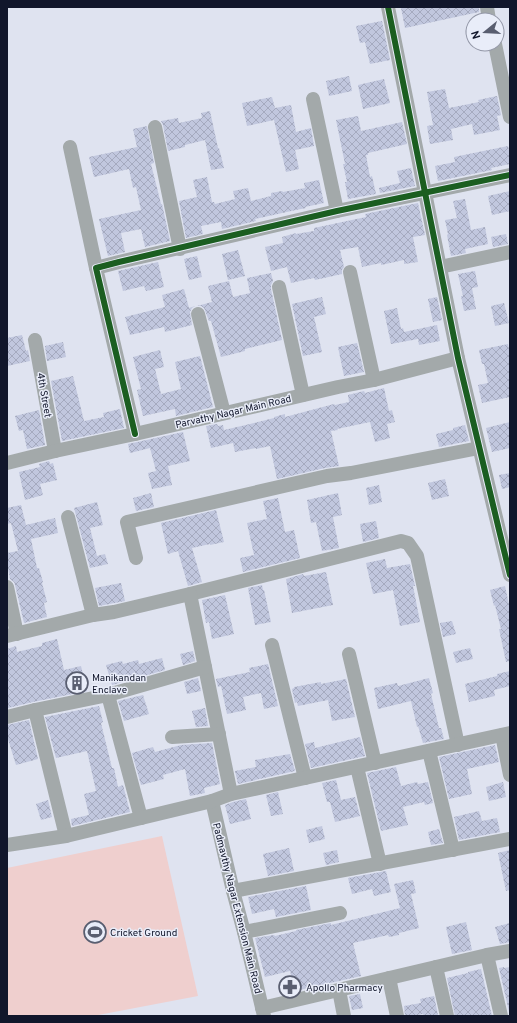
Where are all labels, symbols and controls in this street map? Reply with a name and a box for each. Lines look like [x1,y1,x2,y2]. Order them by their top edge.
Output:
north arrow [465,12,505,52]
text: N [469,29,484,41]
street label: 4th Street [33,372,54,419]
street label: Parvathy Nagar Main Road [174,393,293,432]
building icon: Manikandan Enclave [64,670,90,696]
place label: Manikandan Enclave [92,672,146,697]
street label: Padmavthy Nagar Extension Main Road [209,822,264,995]
sports icon: Cricket Ground [82,919,108,945]
place label: Cricket Ground [110,927,177,940]
pharmacy icon: Apollo Pharmacy [277,974,303,1000]
place label: Apollo Pharmacy [306,982,383,995]

